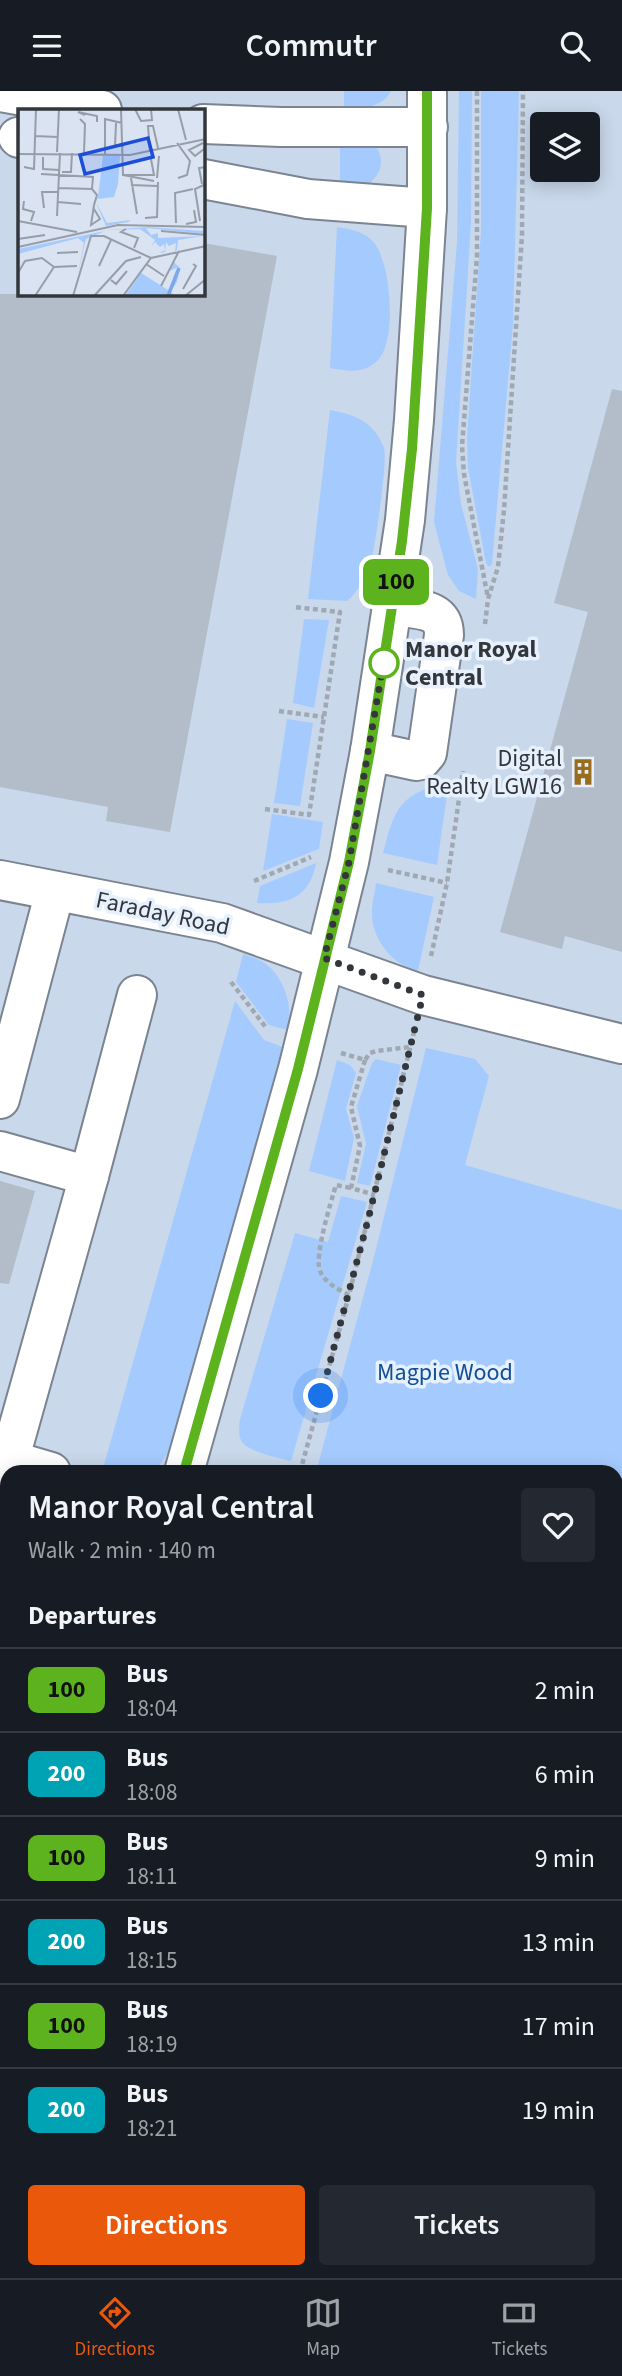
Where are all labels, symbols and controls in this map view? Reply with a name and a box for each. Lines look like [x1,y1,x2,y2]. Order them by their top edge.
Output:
text: Commutr [245,23,377,69]
icon: menu [28,27,66,65]
icon: search [556,27,594,65]
inset map [18,109,205,296]
map controls [530,112,600,182]
button: layers [530,112,600,182]
line badge: 100 [356,559,436,605]
text: 100 [377,564,415,599]
place label: Manor Royal Central [405,632,537,695]
marker: Manor Royal Central [369,648,399,678]
place label: Digital Realty LGW16 [426,741,562,804]
building icon: Digital Realty LGW16 [568,757,598,787]
street label: Faraday Road [93,882,233,945]
park label: Magpie Wood [377,1355,513,1390]
your location [303,1378,338,1413]
text: Manor Royal Central [28,1484,314,1531]
button: heart [521,1488,595,1562]
text: Walk · 2 min · 140 m [28,1534,216,1567]
text: Departures [28,1597,156,1634]
text: Bus [126,1655,168,1692]
text: 100 [47,1672,86,1707]
text: 2 min [535,1672,595,1709]
text: 18:04 [126,1692,177,1725]
text: Bus [126,1739,168,1776]
text: 200 [47,1756,86,1791]
text: 6 min [535,1756,595,1793]
text: 18:08 [126,1776,177,1809]
text: Bus [126,1823,168,1860]
text: 100 [47,1840,86,1875]
text: 9 min [535,1840,595,1877]
text: 18:11 [126,1860,177,1893]
text: Bus [126,1907,168,1944]
text: 200 [47,1924,86,1959]
text: 13 min [522,1924,595,1961]
text: 18:15 [126,1944,177,1977]
text: Bus [126,1991,168,2028]
text: 100 [47,2008,86,2043]
text: 17 min [522,2008,595,2045]
text: 18:19 [126,2028,177,2061]
text: Bus [126,2075,168,2112]
text: 200 [47,2092,86,2127]
text: 19 min [522,2092,595,2129]
text: 18:21 [126,2112,177,2145]
button: Directions [28,2185,305,2265]
button: Tickets [319,2185,595,2265]
tab: Directions [75,2294,155,2363]
tab: Map [304,2294,342,2363]
tab: Tickets [491,2294,547,2363]

